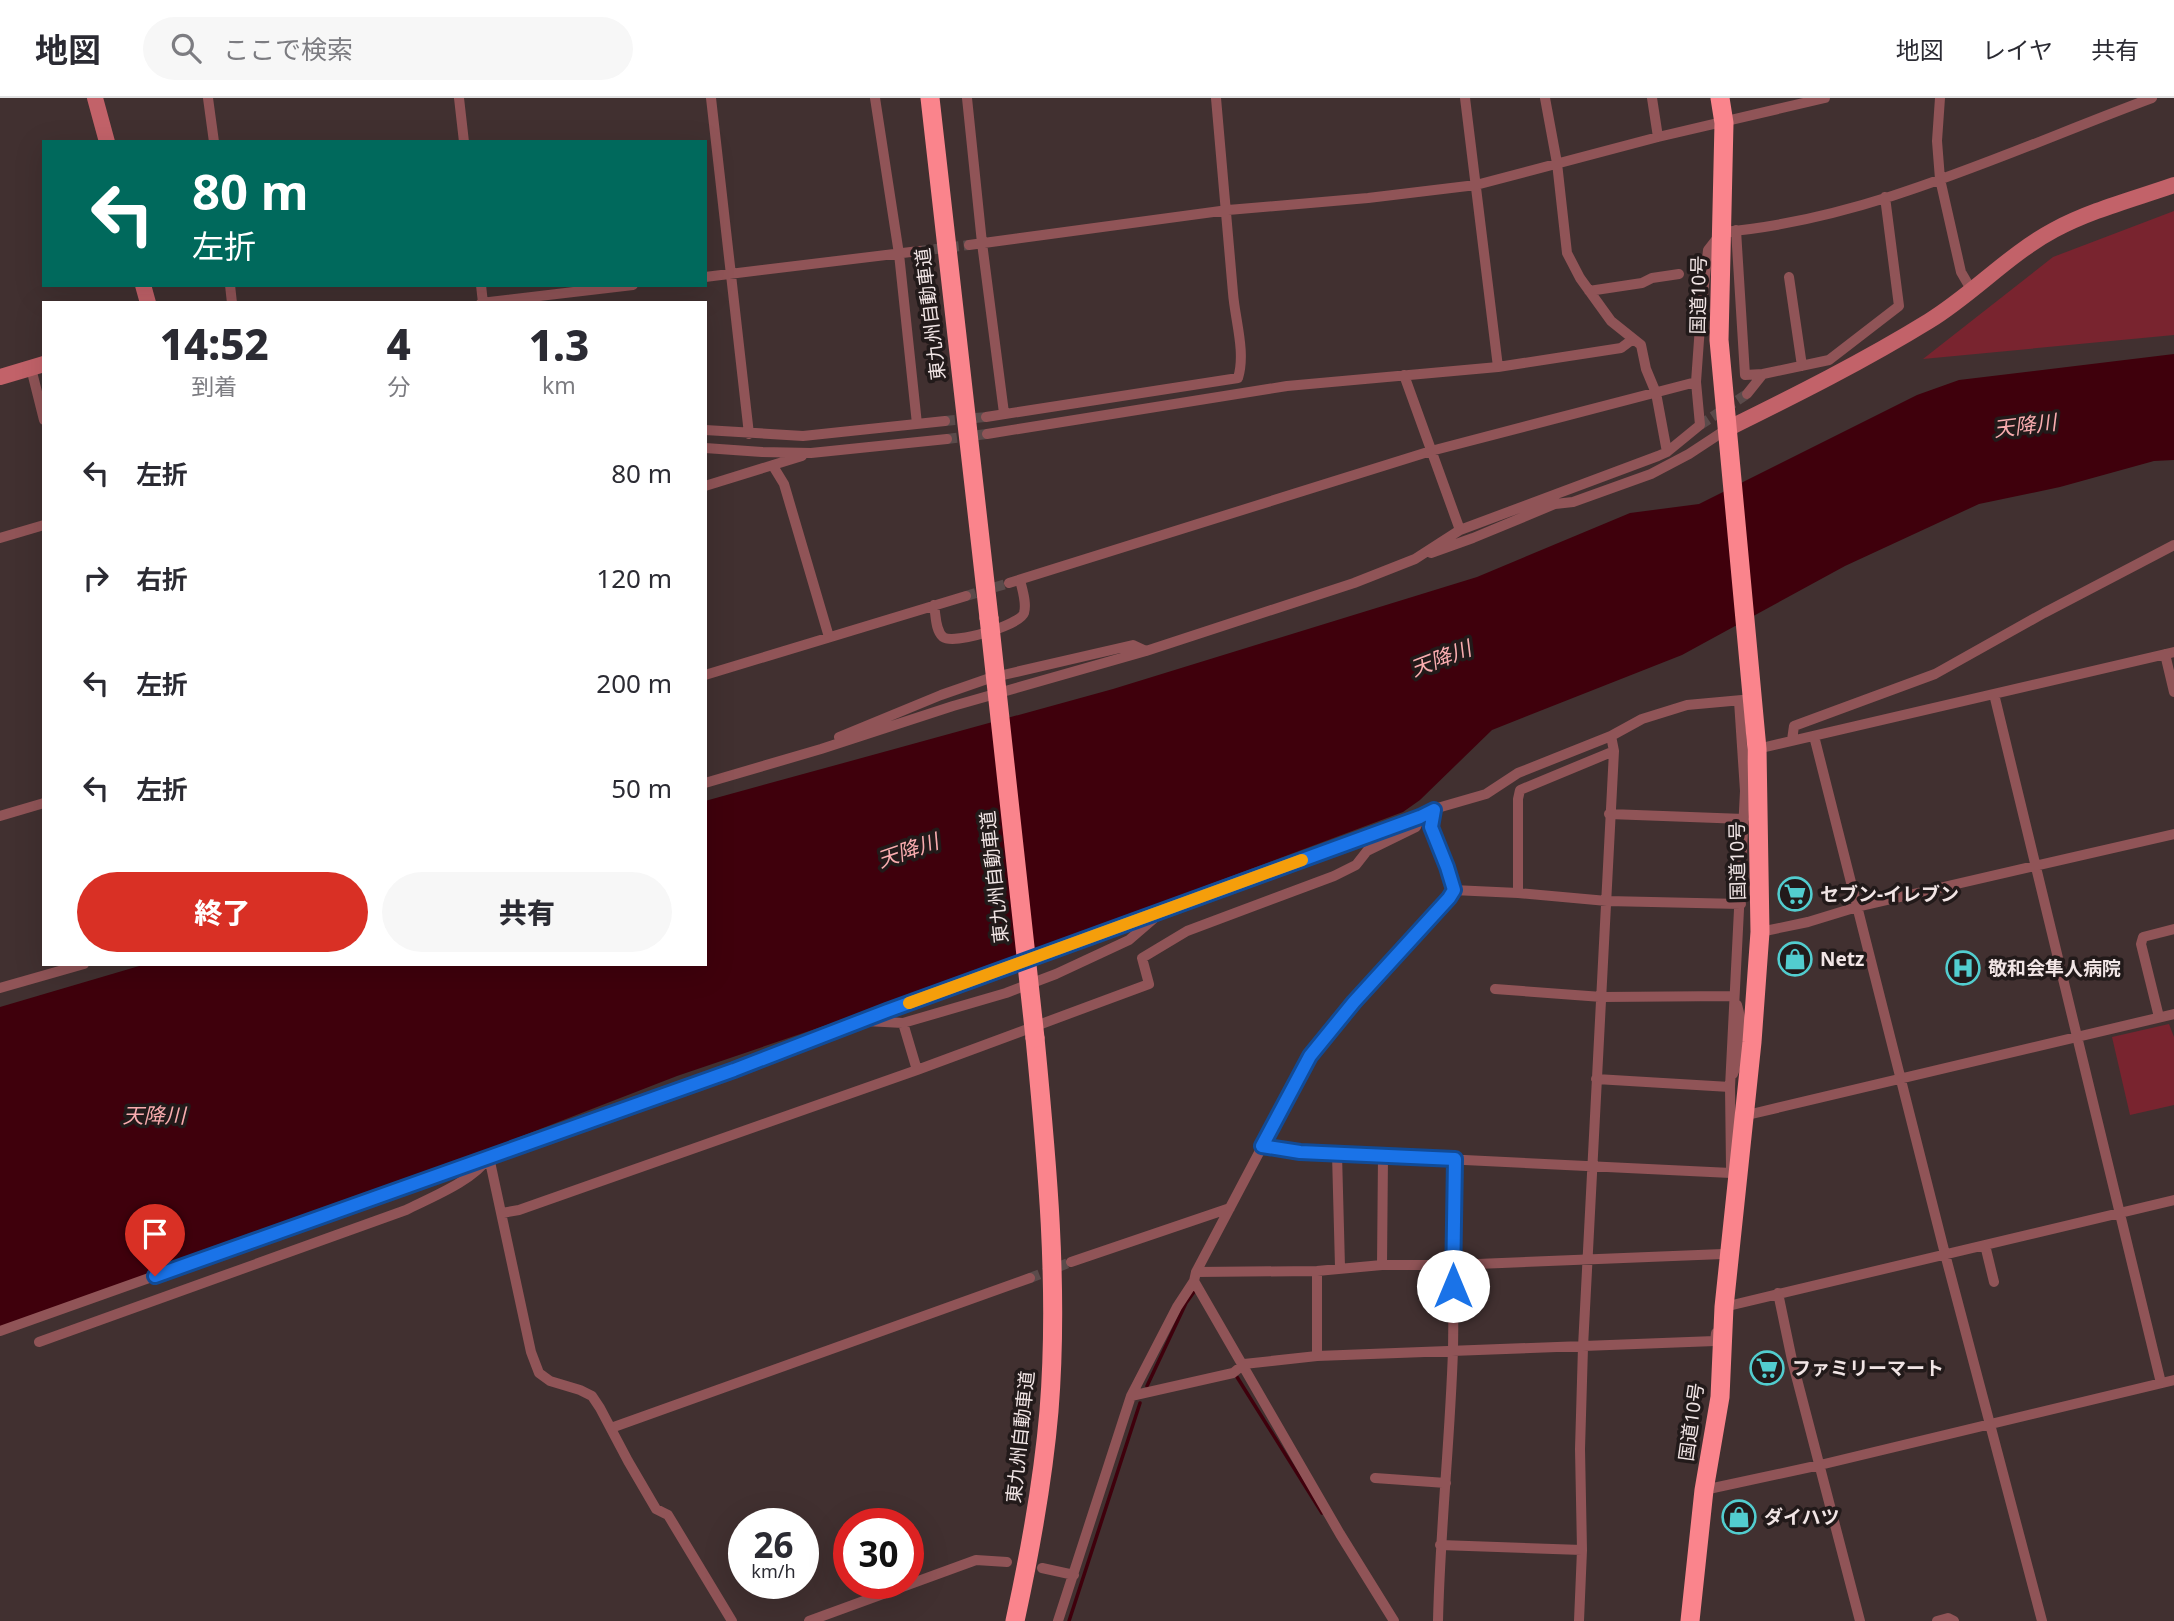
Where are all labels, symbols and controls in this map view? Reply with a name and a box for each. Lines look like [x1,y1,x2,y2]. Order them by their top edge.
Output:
search box [143,17,633,80]
text: 地図 [35,27,101,72]
icon: search [167,29,205,67]
text: ここで検索 [223,31,353,67]
text: 地図 [1896,33,1944,66]
text: レイヤ [1982,33,2053,66]
text: 共有 [2091,33,2139,66]
text: 80 m [192,158,309,224]
icon: left [77,168,168,259]
text: 左折 [192,224,256,267]
street label: 東九州自動車道 [909,246,951,382]
street label: 国道10号 [1684,255,1712,335]
text: 14:52 [160,315,269,372]
text: 4 [387,315,411,372]
text: 1.3 [529,316,589,373]
text: km [542,369,576,401]
text: 到着 [191,370,237,402]
text: 分 [387,370,410,402]
water label: 天降川 [1992,407,2060,443]
icon: left [77,454,115,492]
text: 80 m [611,455,672,491]
text: 左折 [136,456,188,492]
icon: right [77,559,115,597]
text: 120 m [596,560,672,596]
text: 右折 [136,561,188,597]
water label: 天降川 [1406,633,1477,682]
icon: left [77,664,115,702]
text: 200 m [596,665,672,701]
text: 左折 [136,666,188,702]
icon: left [77,769,115,807]
text: 50 m [611,770,672,806]
text: 左折 [136,771,188,807]
street label: 東九州自動車道 [974,809,1014,945]
street label: 国道10号 [1723,821,1751,901]
water label: 天降川 [873,826,944,874]
button: 終了 [77,872,368,952]
button: 共有 [382,872,672,952]
supermarket icon: セブン-イレブン [1776,875,1814,913]
place label: セブン-イレブン [1820,881,1959,907]
shop icon: Netz [1776,940,1814,978]
place label: Netz [1820,946,1864,972]
hospital icon: 敬和会隼人病院 [1944,949,1982,987]
place label: 敬和会隼人病院 [1988,955,2121,981]
water label: 天降川 [123,1101,187,1129]
pin [125,1204,185,1276]
icon: arrive [136,1215,174,1253]
position arrow [1416,1249,1490,1323]
supermarket icon: ファミリーマート [1748,1349,1786,1387]
place label: ファミリーマート [1792,1355,1944,1381]
street label: 東九州自動車道 [1000,1369,1040,1505]
street label: 国道10号 [1673,1381,1709,1463]
shop icon: ダイハツ [1720,1498,1758,1536]
place label: ダイハツ [1764,1504,1840,1530]
speed limit sign: 30 [833,1508,924,1599]
text: 26 [753,1521,794,1568]
text: km/h [751,1559,796,1583]

